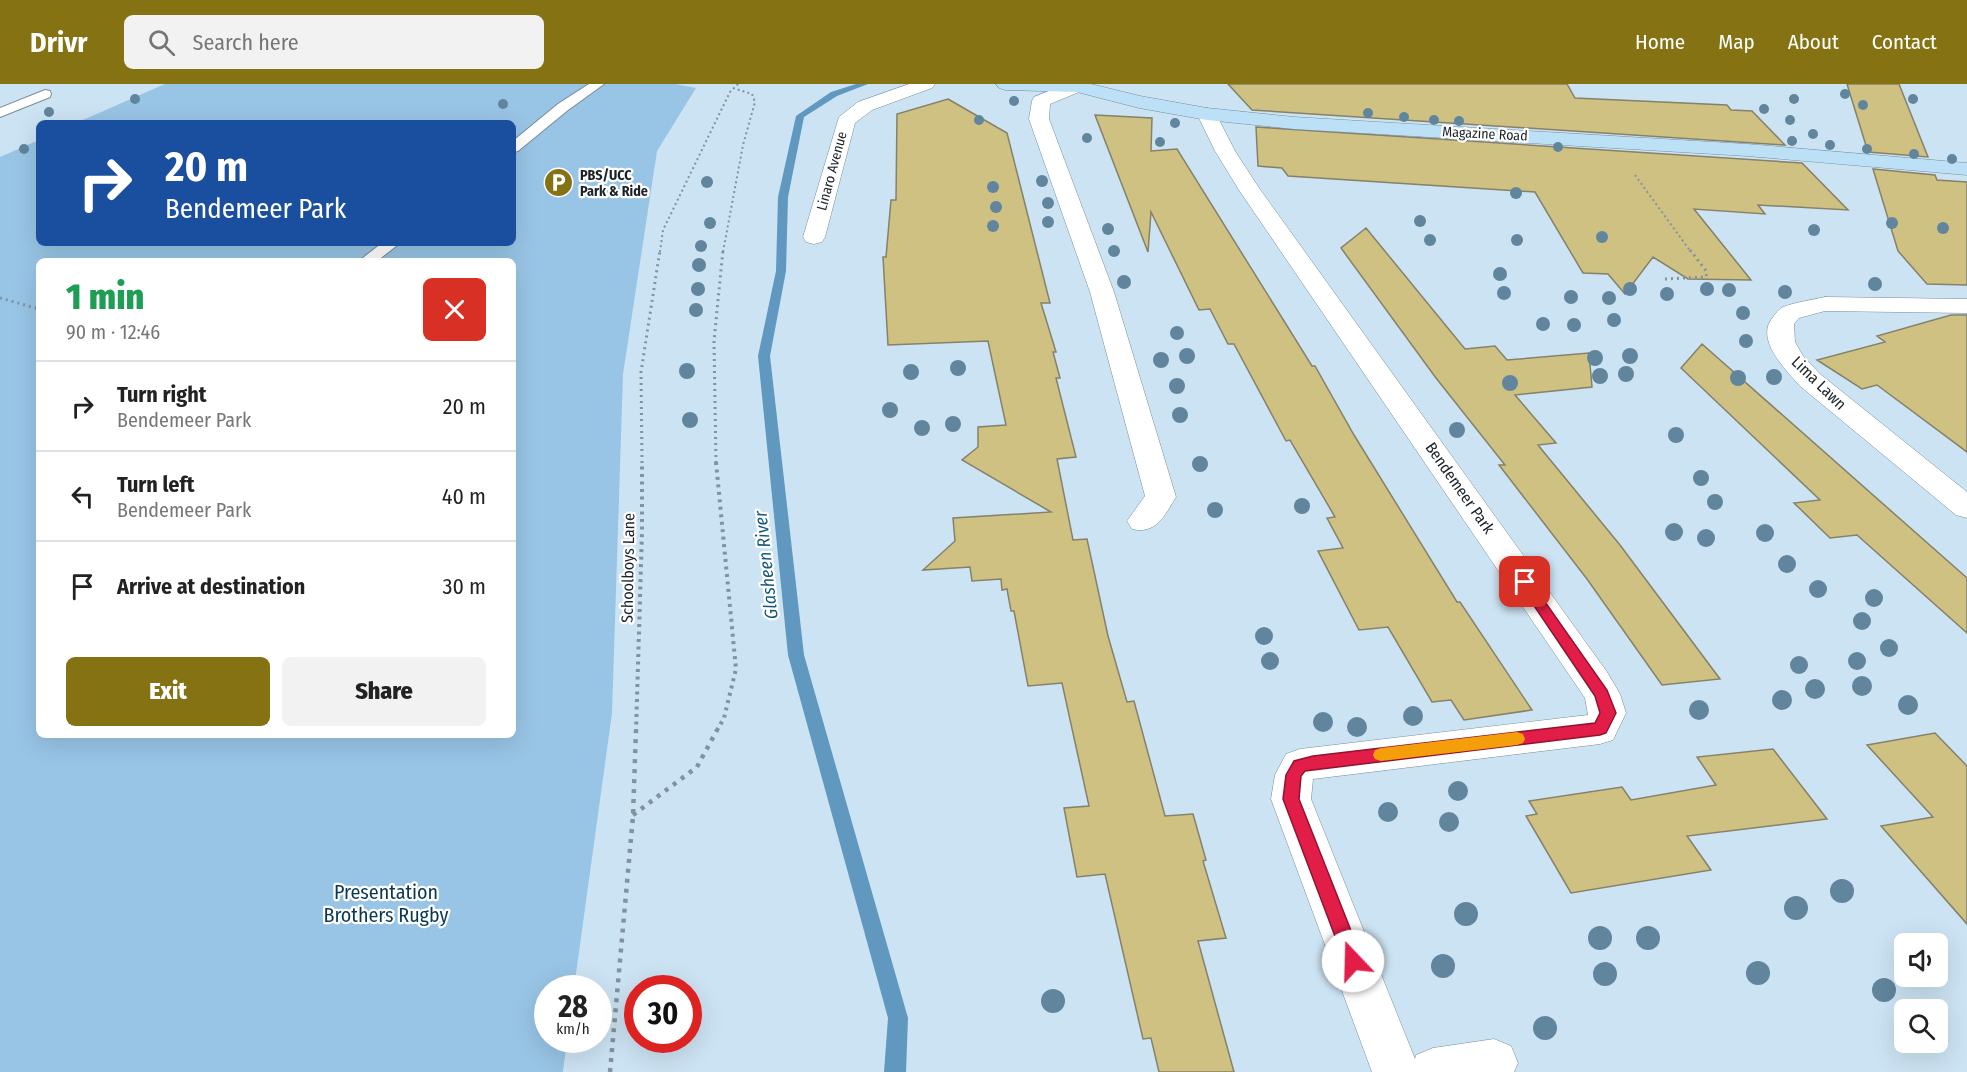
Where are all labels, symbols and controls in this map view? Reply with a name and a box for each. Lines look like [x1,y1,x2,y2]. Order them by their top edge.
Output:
search box [124,15,544,69]
text: Drivr [30,26,88,59]
icon: search [145,26,178,59]
text: Search here [193,29,299,56]
text: Home [1635,29,1685,55]
text: Map [1718,29,1755,55]
text: About [1788,29,1839,55]
text: Contact [1872,29,1937,55]
street label: Magazine Road [1442,123,1528,145]
street label: Linaro Avenue [813,130,851,212]
text: 20 m [165,142,248,192]
icon: right [66,144,144,222]
parking icon: PBS/UCC Park & Ride [543,167,575,199]
place label: PBS/UCC Park & Ride [580,167,648,200]
text: Bendemeer Park [165,193,346,225]
text: 1 min [66,275,144,319]
button: close [423,278,486,341]
text: 90 m · 12:46 [66,320,160,344]
street label: Lima Lawn [1788,352,1850,414]
text: Turn right [117,381,206,408]
icon: right [66,390,99,423]
text: 20 m [443,393,486,420]
text: Bendemeer Park [117,408,251,432]
street label: Bendemeer Park [1421,439,1499,538]
text: Turn left [117,471,195,498]
icon: left [66,480,99,513]
text: 40 m [442,483,486,510]
text: Bendemeer Park [117,498,251,522]
water label: Glasheen River [749,509,783,620]
street label: Schoolboys Lane [618,513,638,623]
pin [1499,556,1550,607]
icon: arrive [1508,565,1541,598]
icon: arrive [66,570,99,603]
text: Arrive at destination [117,573,305,600]
text: 30 m [443,573,486,600]
button: Exit [66,657,270,726]
button: Share [282,657,486,726]
park label: Presentation Brothers Rugby [323,880,449,927]
position arrow [1321,929,1385,993]
map controls [1894,933,1948,1053]
button: sound [1894,933,1948,987]
speed limit sign: 30 [624,975,702,1053]
text: 28 [558,989,588,1025]
button: search [1894,999,1948,1053]
text: km/h [556,1020,590,1038]

